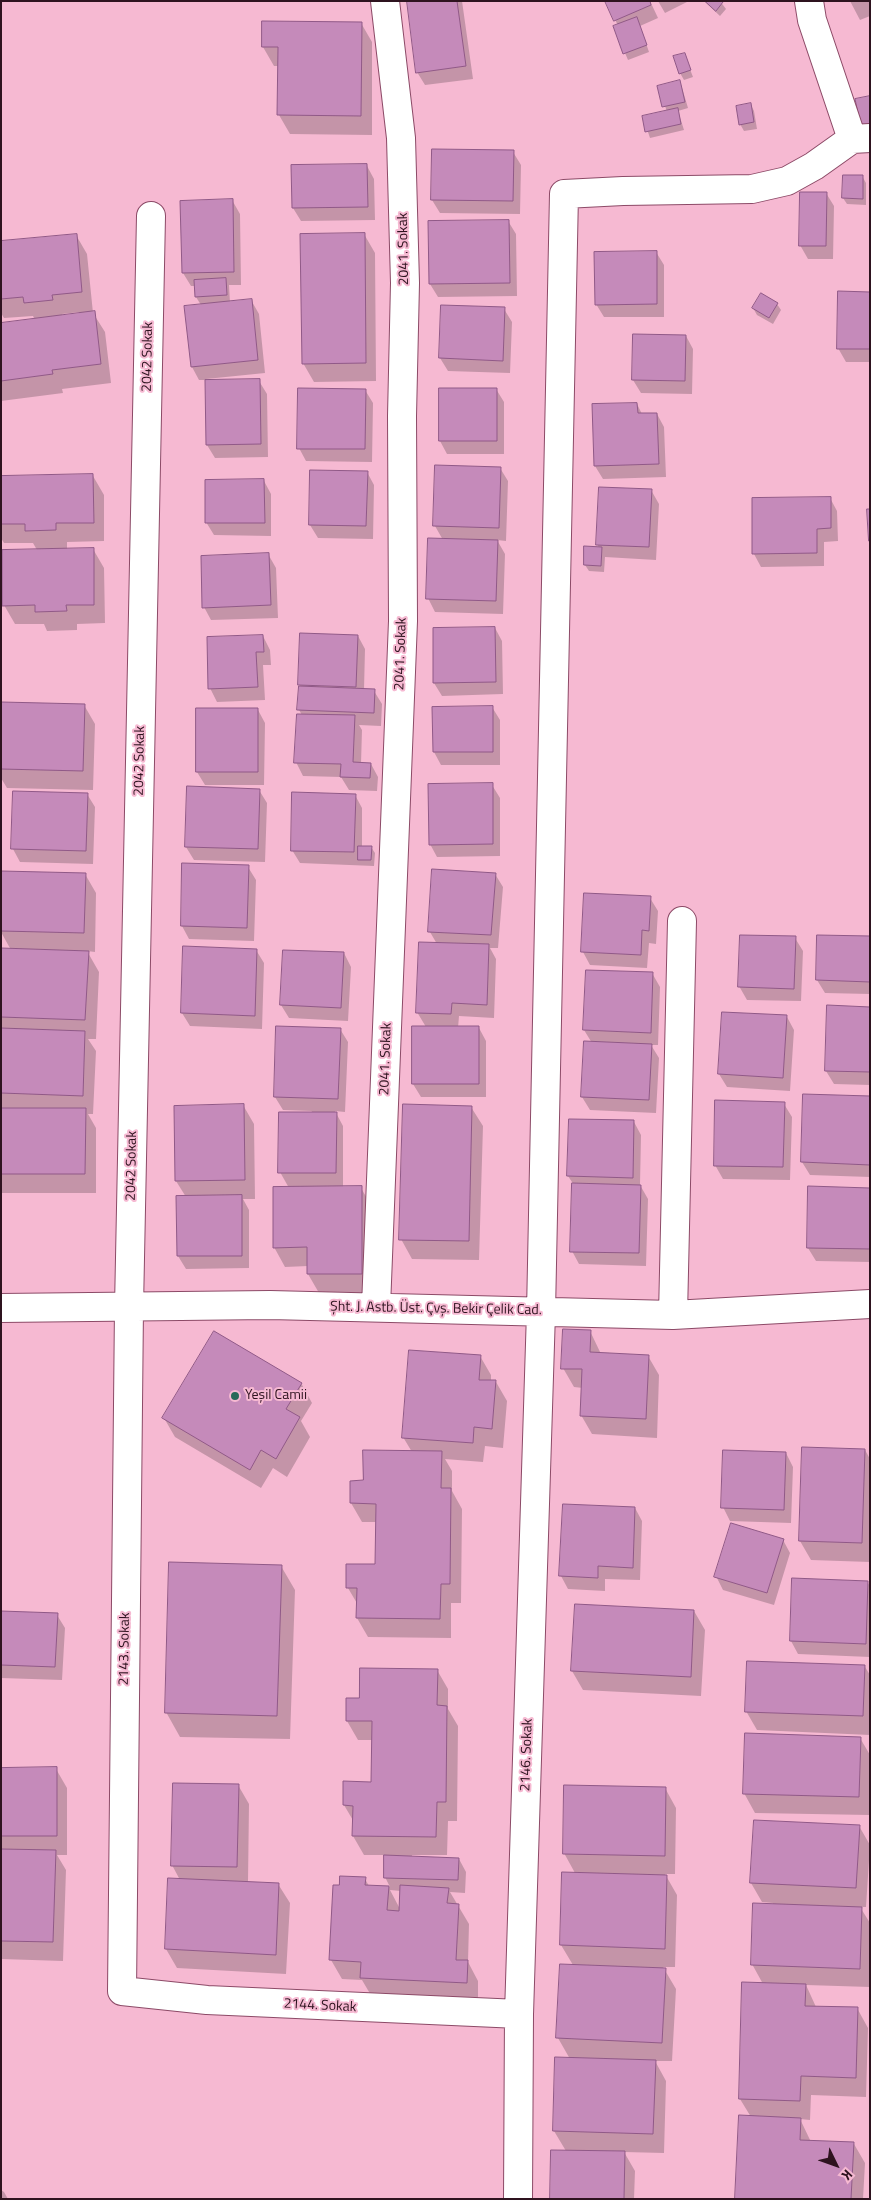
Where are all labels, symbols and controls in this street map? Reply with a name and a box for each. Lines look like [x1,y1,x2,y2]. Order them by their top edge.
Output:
street label: 2041. Sokak [395,212,413,286]
street label: 2042 Sokak [139,322,157,392]
street label: 2041. Sokak [391,617,411,691]
street label: 2042 Sokak [131,726,149,796]
street label: 2041. Sokak [376,1022,396,1096]
street label: 2042 Sokak [123,1131,141,1201]
street label: Şht. J. Astb. Üst. Çvş. Bekir Çelik Cad. [330,1299,542,1319]
place label: Yeşil Camii [245,1388,307,1404]
marker: Yeşil Camii [229,1390,241,1402]
street label: 2143. Sokak [116,1612,134,1686]
street label: 2146. Sokak [517,1718,537,1792]
street label: 2144. Sokak [283,1996,357,2016]
north arrow [811,2140,861,2190]
text: K [837,2165,858,2185]

